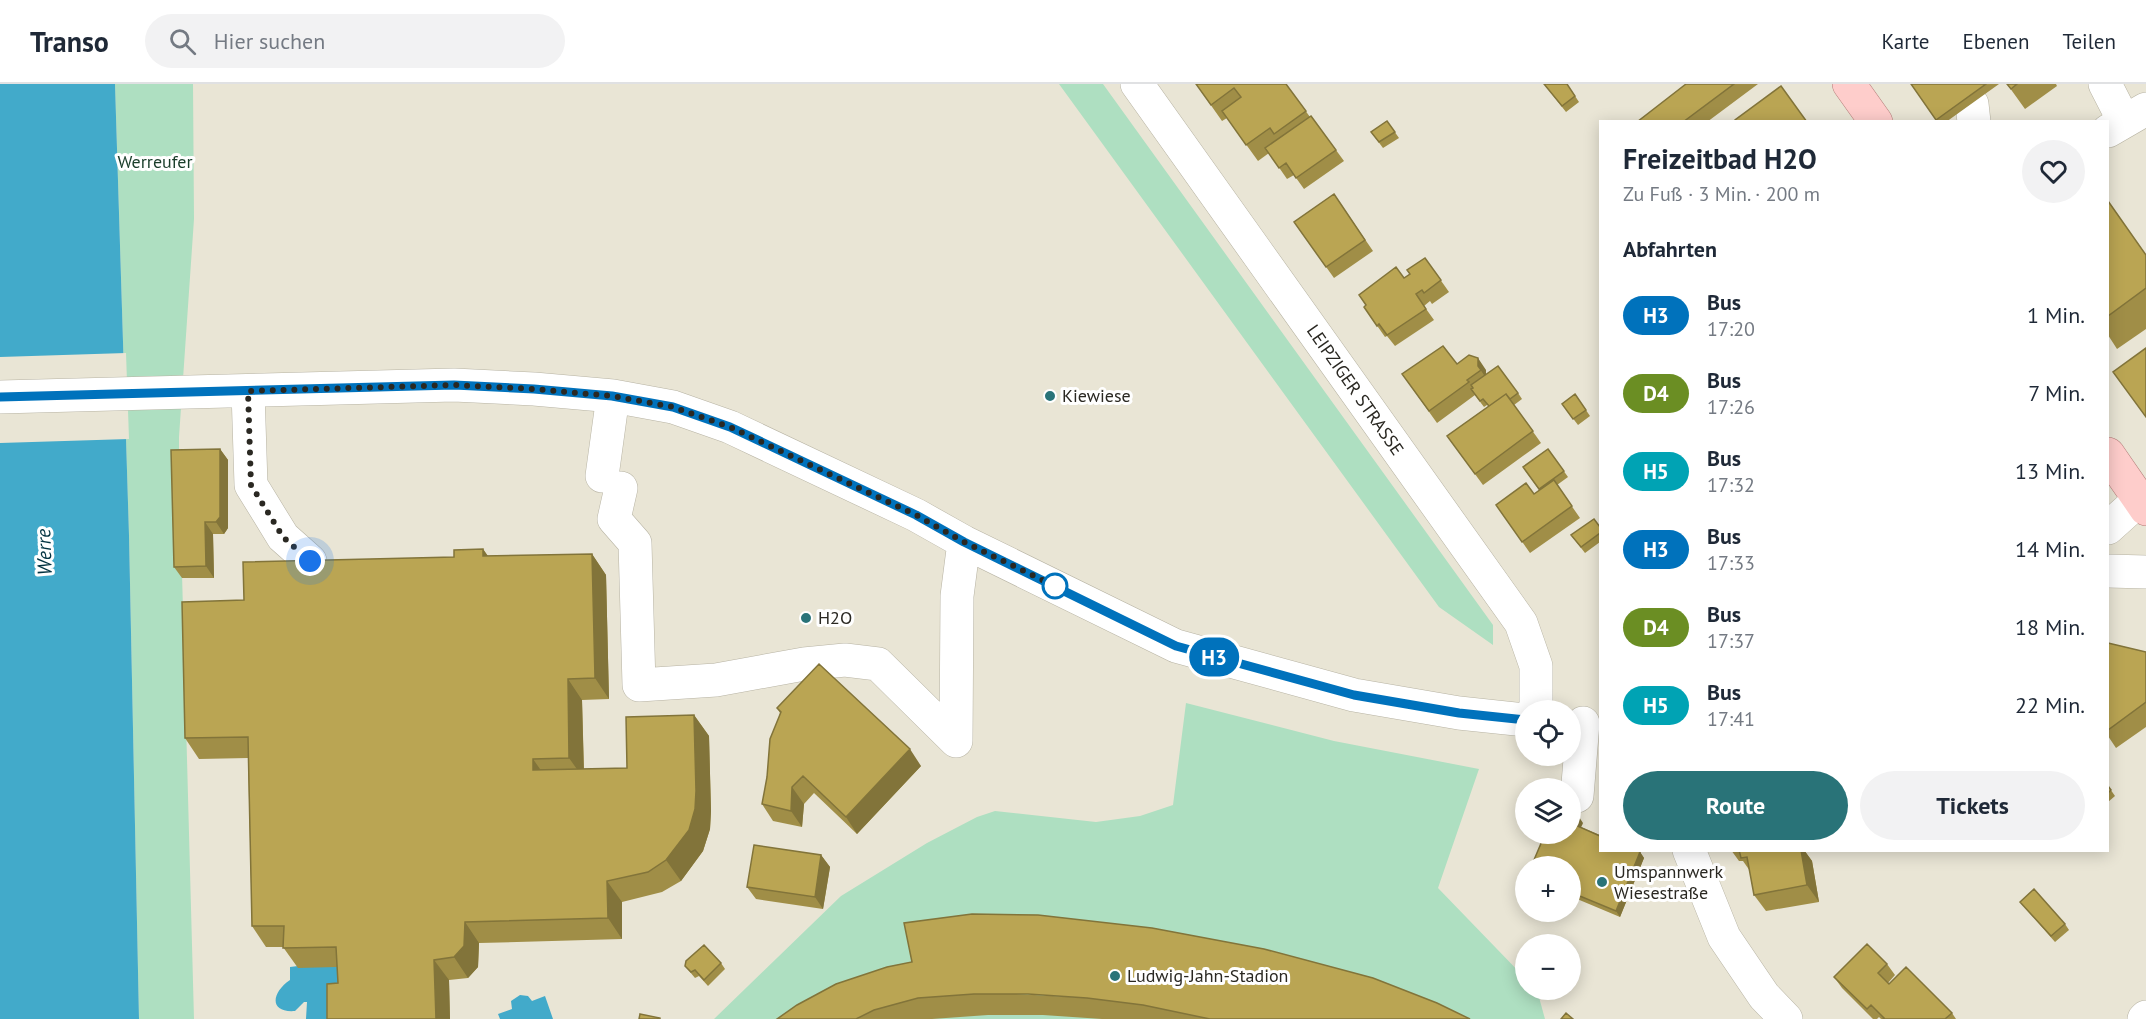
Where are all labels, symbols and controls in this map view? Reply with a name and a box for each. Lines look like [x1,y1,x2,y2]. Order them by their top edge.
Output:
search box [145,14,565,68]
text: Transo [30,23,109,60]
icon: search [166,25,199,58]
text: Hier suchen [214,27,325,55]
text: Karte [1882,28,1930,55]
text: Ebenen [1963,28,2029,55]
text: Teilen [2062,28,2116,55]
text: Freizeitbad H2O [1623,140,1817,177]
button: heart [2022,140,2085,203]
park label: Werreufer [117,150,193,173]
text: Zu Fuß · 3 Min. · 200 m [1623,181,1820,207]
text: Abfahrten [1623,235,1717,263]
text: Bus [1707,288,1741,316]
text: 1 Min. [2027,301,2085,329]
text: H3 [1643,302,1669,329]
text: 17:20 [1707,316,1755,342]
street label: LEIPZIGER STRASSE [1302,320,1409,459]
text: Bus [1707,366,1741,394]
text: 7 Min. [2028,379,2085,407]
text: D4 [1643,380,1669,407]
place label: Kiewiese [1062,384,1131,407]
marker: Kiewiese [1043,389,1057,403]
text: 17:26 [1707,394,1755,420]
text: Bus [1707,444,1741,472]
text: 13 Min. [2015,457,2085,485]
text: H5 [1643,458,1669,485]
text: 17:32 [1707,472,1755,498]
text: Bus [1707,522,1741,550]
water label: Werre [30,527,58,576]
text: 14 Min. [2015,535,2085,563]
text: H3 [1643,536,1669,563]
your location [295,546,325,576]
text: 17:33 [1707,550,1755,576]
unlabelled marker [1042,573,1068,599]
text: Bus [1707,600,1741,628]
place label: H2O [818,606,852,629]
marker: H2O [799,611,813,625]
text: 18 Min. [2015,613,2085,641]
text: D4 [1643,614,1669,641]
text: 17:37 [1707,628,1755,654]
line badge: H3 [1187,638,1241,676]
text: H3 [1201,644,1227,671]
text: Bus [1707,678,1741,706]
text: 22 Min. [2015,691,2085,719]
text: H5 [1643,692,1669,719]
map controls [1515,700,1581,1000]
button: locate [1515,700,1581,766]
text: 17:41 [1707,706,1755,732]
button: Route [1623,771,1848,840]
button: Tickets [1860,771,2085,840]
button: layers [1515,778,1581,844]
button: + [1515,856,1581,922]
place label: Umspannwerk Wiesestraße [1614,860,1724,904]
marker: Umspannwerk Wiesestraße [1595,875,1609,889]
button: − [1515,934,1581,1000]
place label: Ludwig-Jahn-Stadion [1127,964,1288,987]
marker: Ludwig-Jahn-Stadion [1108,969,1122,983]

